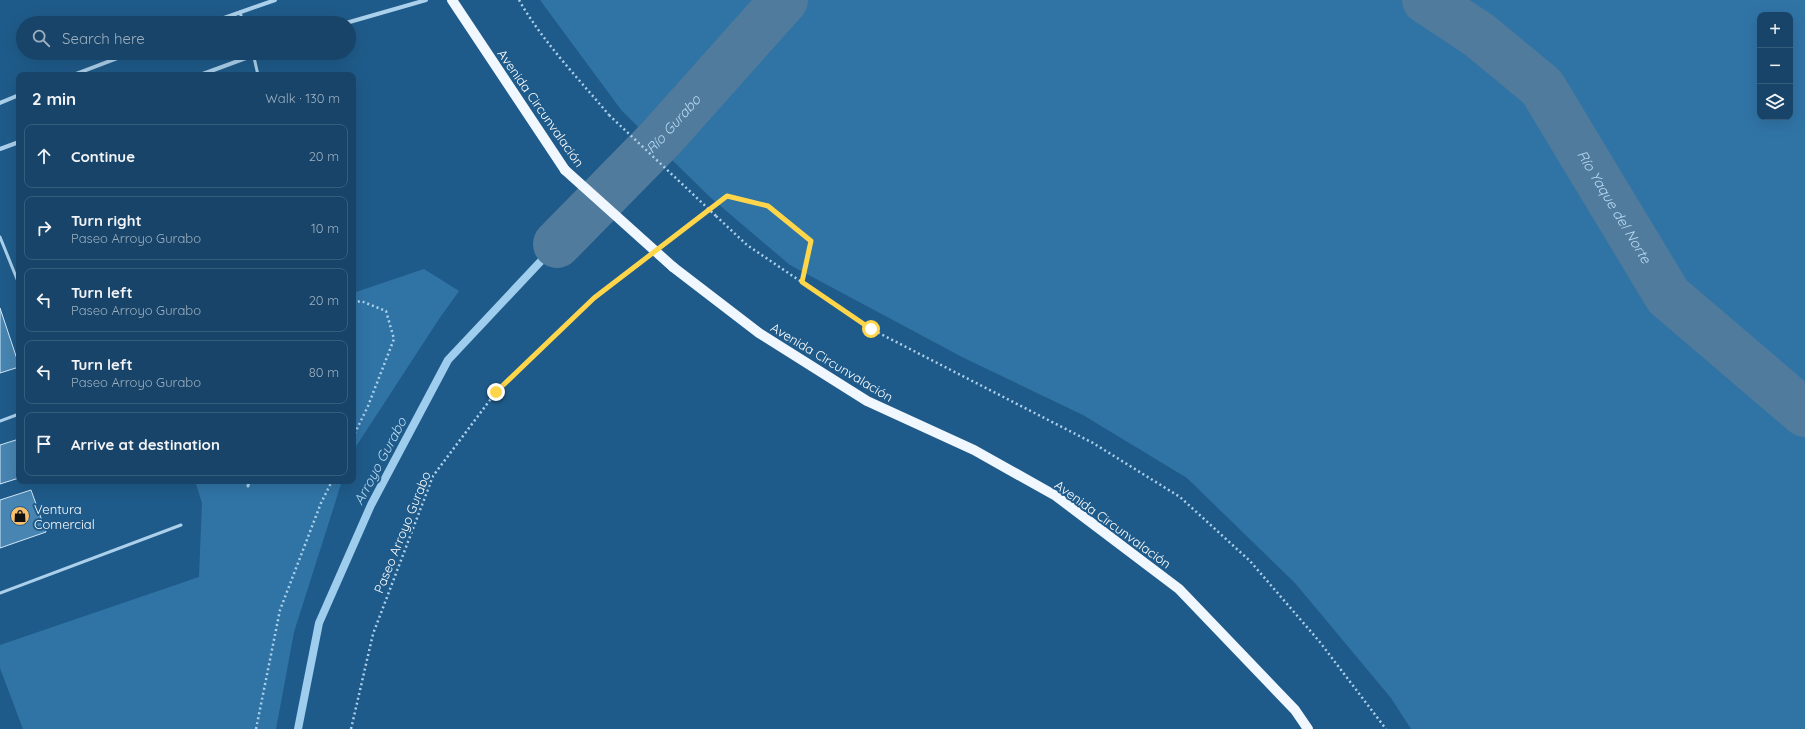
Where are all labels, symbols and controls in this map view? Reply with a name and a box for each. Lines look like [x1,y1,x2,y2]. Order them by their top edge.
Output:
map controls [1757,12,1793,120]
button: + [1757,12,1793,48]
search box [16,16,356,60]
icon: search [30,27,52,49]
text: Search here [62,29,145,48]
street label: Avenida Circunvalación [494,46,588,170]
button: − [1757,48,1793,84]
button: layers [1757,84,1793,120]
text: 2 min [32,88,76,109]
text: Walk · 130 m [265,90,340,106]
water label: Río Gurabo [642,91,705,157]
icon: ahead [33,145,55,167]
text: Continue [71,147,135,166]
water label: Río Yaque del Norte [1573,147,1656,267]
text: 20 m [309,148,339,164]
text: Turn right [71,211,142,230]
icon: right [33,217,55,239]
text: 10 m [311,220,339,236]
text: Paseo Arroyo Gurabo [71,230,201,246]
text: Turn left [71,283,133,302]
icon: left [33,289,55,311]
text: 20 m [309,292,339,308]
text: Paseo Arroyo Gurabo [71,302,201,318]
street label: Avenida Circunvalación [768,319,896,405]
route start [862,320,880,338]
text: Turn left [71,355,133,374]
icon: left [33,361,55,383]
text: 80 m [309,364,339,380]
text: Paseo Arroyo Gurabo [71,374,201,390]
route end [487,383,505,401]
water label: Arroyo Gurabo [349,414,411,508]
icon: arrive [33,433,55,455]
text: Arrive at destination [71,435,220,454]
street label: Paseo Arroyo Gurabo [370,469,434,595]
street label: Avenida Circunvalación [1052,476,1174,572]
place label: Ventura Comercial [34,501,95,532]
shop icon: Ventura Comercial [9,505,31,527]

